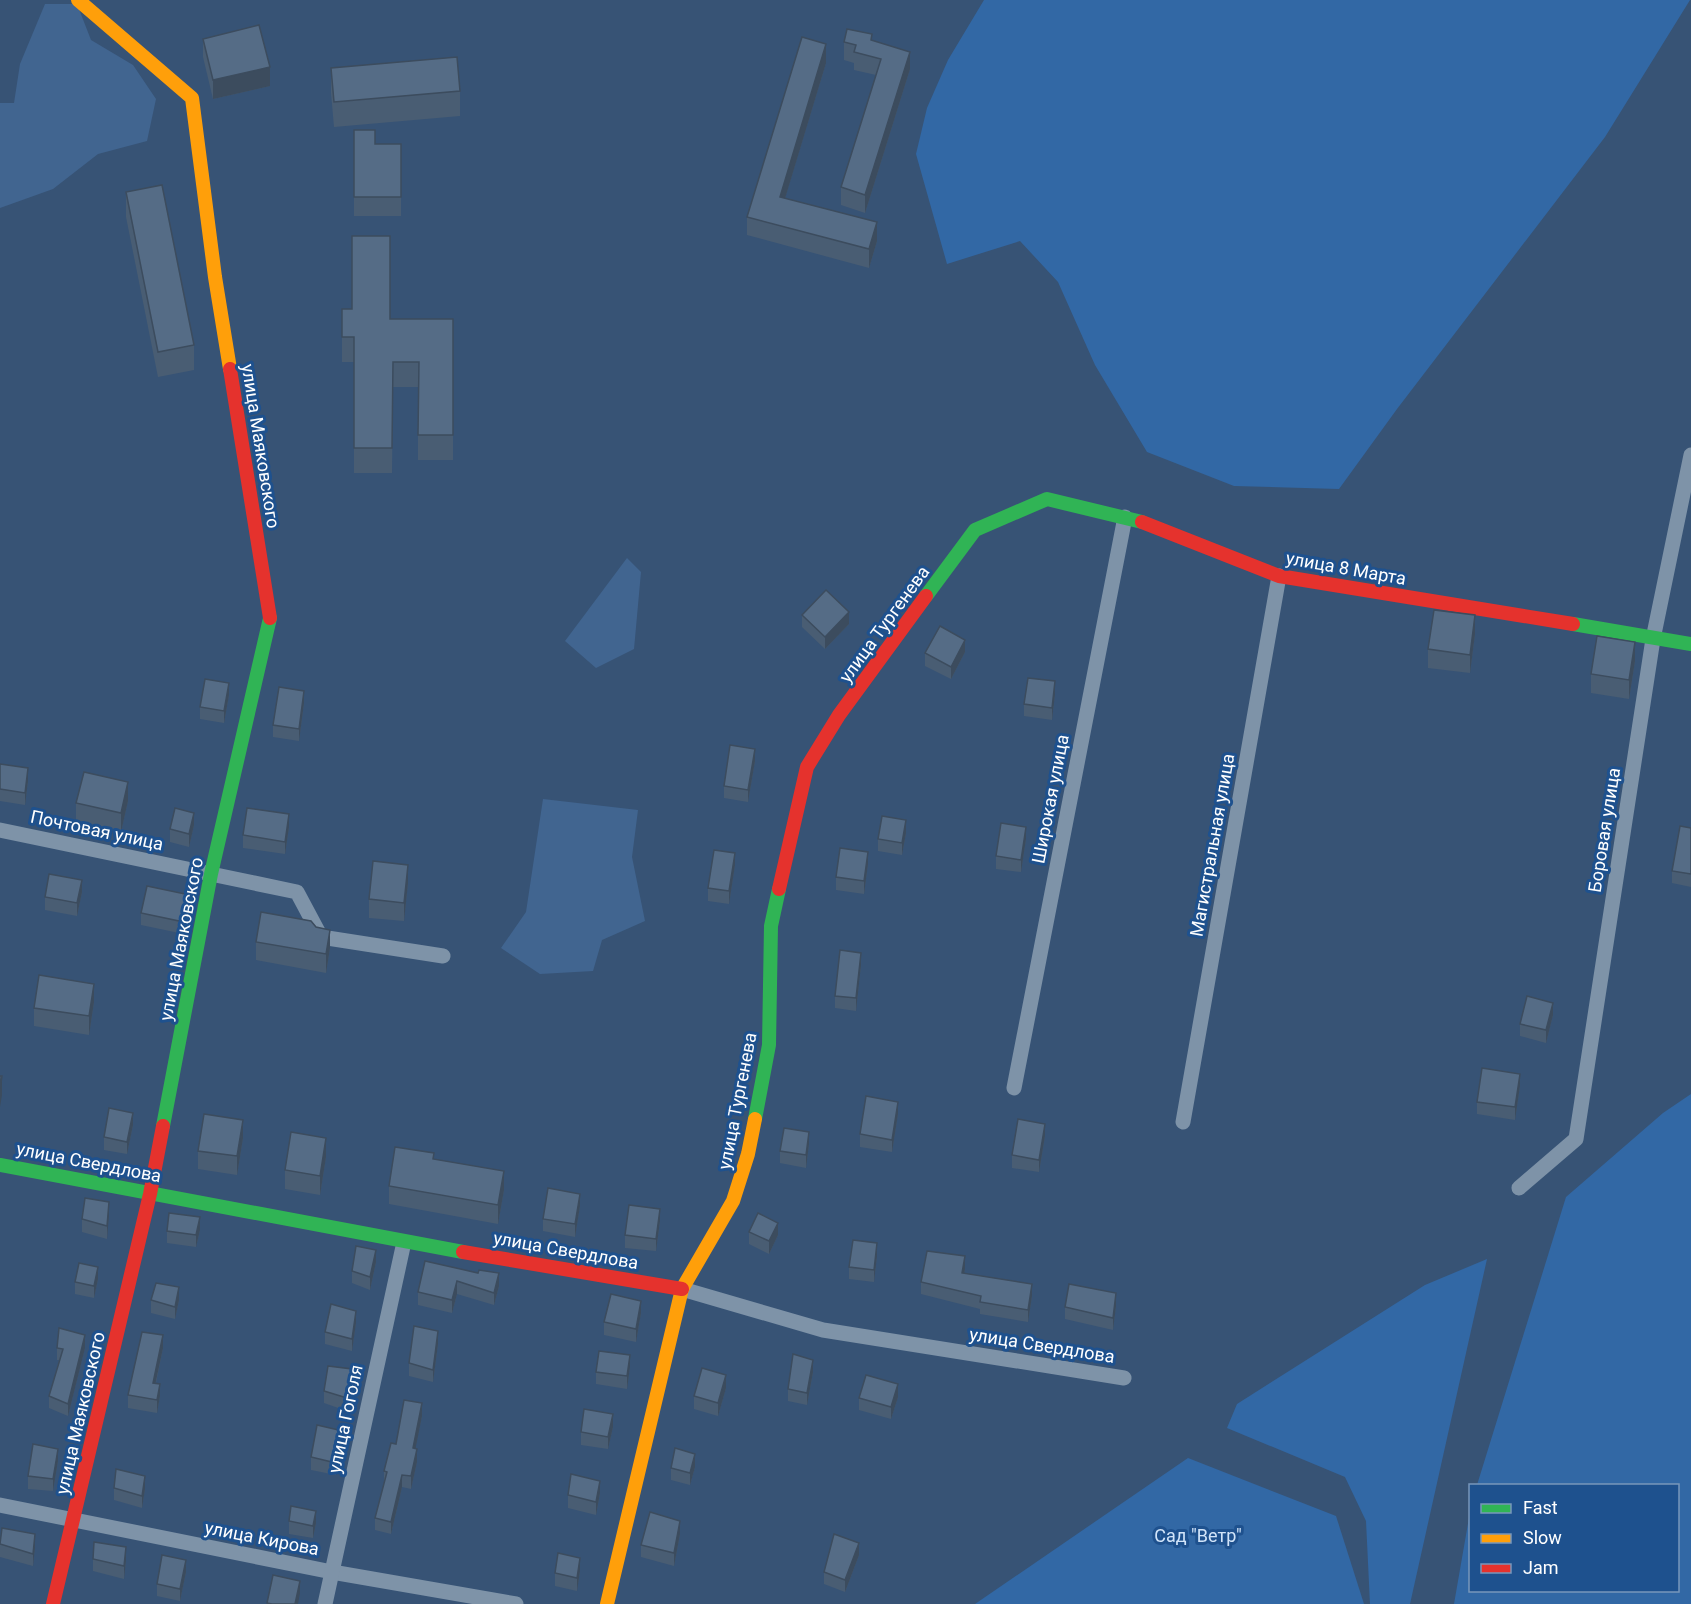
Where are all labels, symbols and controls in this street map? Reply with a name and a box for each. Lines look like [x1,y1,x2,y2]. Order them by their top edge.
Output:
street label: улица Маяковского [238,362,284,530]
street label: улица 8 Марта [1284,547,1408,589]
street label: улица Тургенева [835,562,933,686]
street label: Широкая улица [1027,733,1073,865]
street label: Магистральная улица [1186,752,1238,938]
street label: Боровая улица [1584,766,1624,894]
street label: Почтовая улица [29,806,165,854]
street label: улица Маяковского [155,855,207,1023]
street label: улица Тургенева [713,1031,761,1171]
street label: улица Свердлова [15,1138,163,1186]
street label: улица Свердлова [492,1227,640,1273]
street label: улица Свердлова [968,1323,1116,1367]
street label: улица Маяковского [51,1330,109,1496]
street label: улица Гоголя [323,1363,367,1475]
legend [1469,1484,1679,1592]
text: Fast [1523,1497,1558,1518]
street label: улица Кирова [203,1517,321,1559]
park label: Сад "Ветр" [1154,1525,1242,1546]
text: Slow [1523,1527,1562,1548]
text: Jam [1523,1557,1559,1578]

